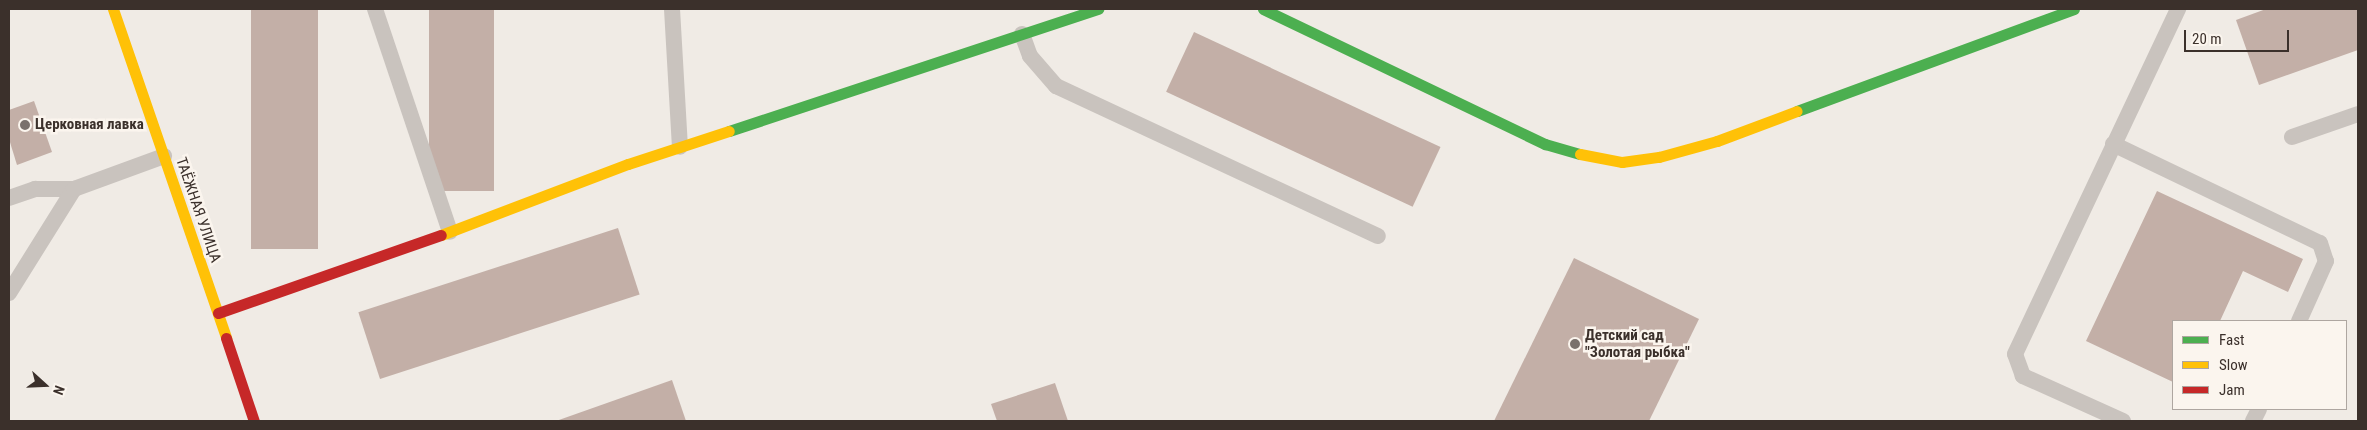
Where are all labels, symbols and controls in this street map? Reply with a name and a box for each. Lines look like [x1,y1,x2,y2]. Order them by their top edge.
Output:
scale bar [2187,20,2292,52]
text: 20 m [2192,30,2222,48]
place label: Церковная лавка [35,116,144,134]
marker: Церковная лавка [19,119,31,131]
street label: ТАЁЖНАЯ УЛИЦА [172,155,224,265]
legend [2172,320,2347,410]
place label: Детский сад "Золотая рыбка" [1585,326,1690,361]
text: Fast [2219,331,2244,349]
marker: Детский сад "Золотая рыбка" [1569,338,1581,350]
text: Slow [2219,356,2248,374]
north arrow [20,360,70,410]
text: Jam [2219,381,2245,399]
text: N [50,383,68,397]

